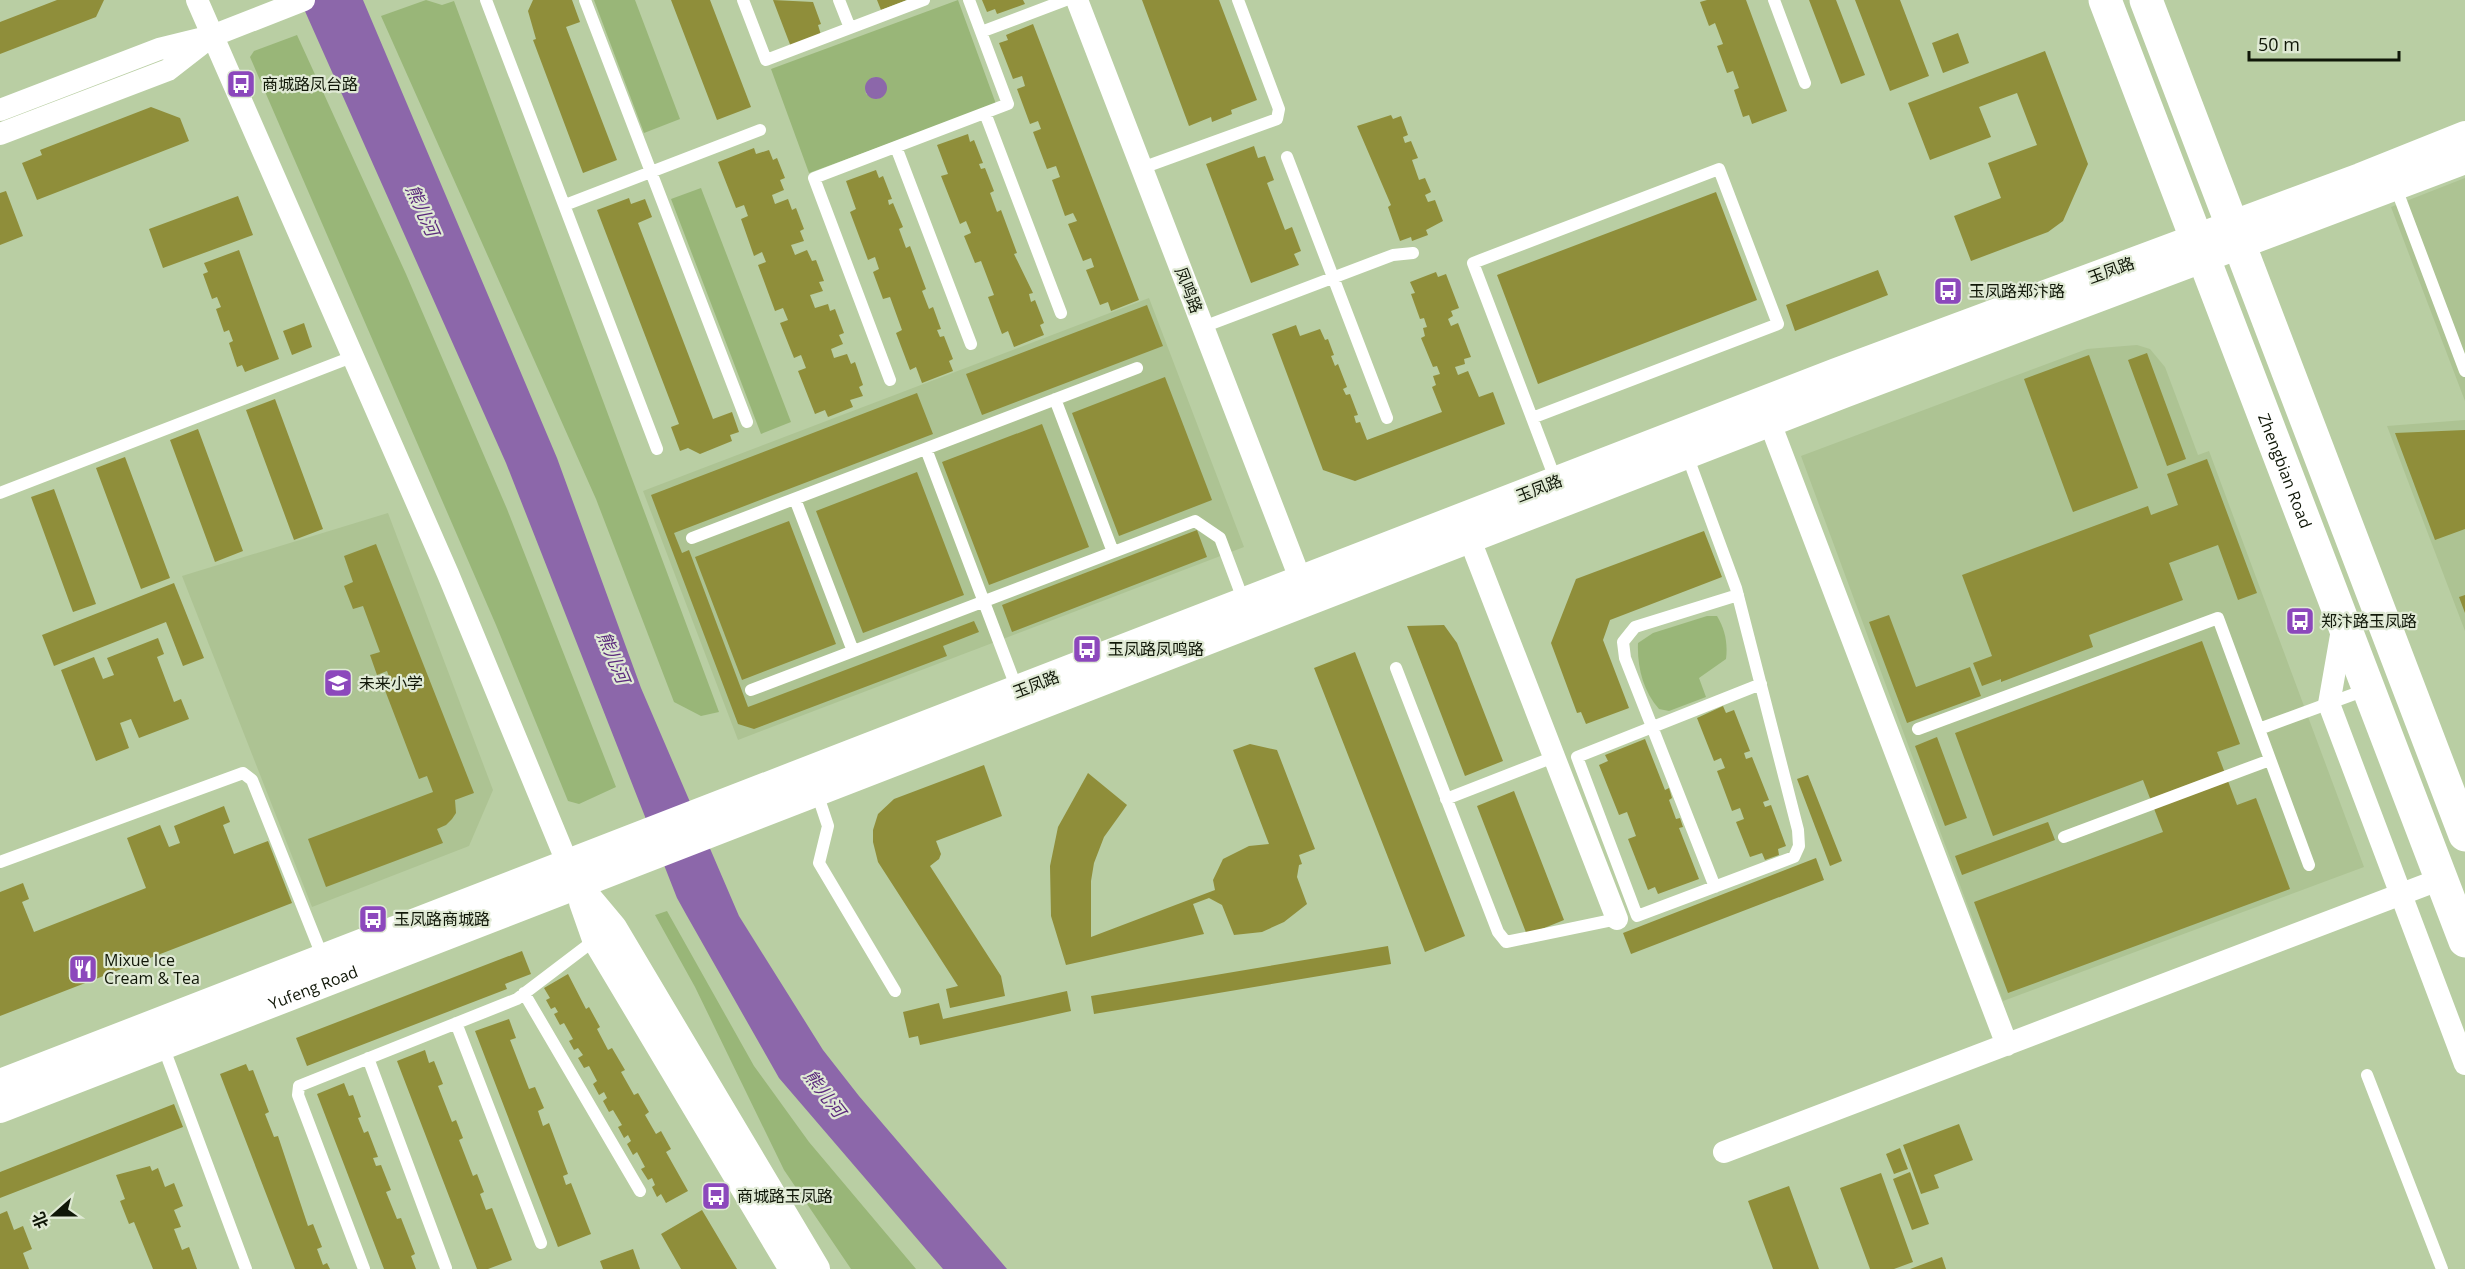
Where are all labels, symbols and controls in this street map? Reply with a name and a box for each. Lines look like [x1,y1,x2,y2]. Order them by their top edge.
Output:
scale bar [2249,24,2399,62]
text: 50 m [2258,32,2300,56]
bus stop icon: 商城路凤台路 [225,68,257,100]
place label: 商城路凤台路 [262,73,358,95]
water label: 熊儿河 [401,180,446,242]
street label: 玉凤路 [2085,251,2137,289]
street label: 凤鸣路 [1170,264,1208,316]
bus stop icon: 玉凤路郑汴路 [1932,275,1964,307]
place label: 玉凤路郑汴路 [1969,280,2065,302]
street label: Zhengbian Road [2253,410,2317,531]
street label: 玉凤路 [1513,469,1565,507]
bus stop icon: 郑汴路玉凤路 [2284,605,2316,637]
place label: 郑汴路玉凤路 [2321,610,2417,632]
water label: 熊儿河 [592,627,637,689]
bus stop icon: 玉凤路凤鸣路 [1071,633,1103,665]
place label: 玉凤路凤鸣路 [1108,638,1204,660]
street label: 玉凤路 [1010,665,1062,703]
school or university icon: 未来小学 [322,667,354,699]
place label: 未来小学 [359,672,423,694]
bus stop icon: 玉凤路商城路 [357,903,389,935]
place label: 玉凤路商城路 [394,908,490,930]
place label: Mixue Ice Cream & Tea [104,949,200,989]
restaurant icon: Mixue Ice Cream & Tea [67,953,99,985]
street label: Yufeng Road [265,960,361,1015]
water label: 熊儿河 [799,1064,853,1124]
bus stop icon: 商城路玉凤路 [700,1180,732,1212]
north arrow [24,1185,84,1245]
place label: 商城路玉凤路 [737,1185,833,1207]
text: 北 [27,1209,53,1232]

